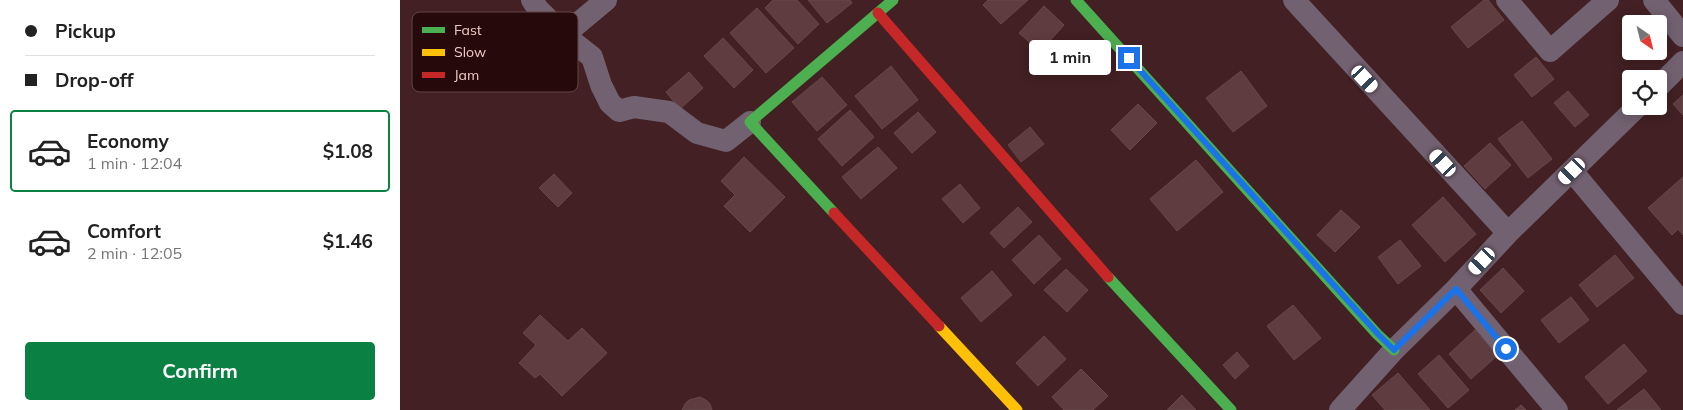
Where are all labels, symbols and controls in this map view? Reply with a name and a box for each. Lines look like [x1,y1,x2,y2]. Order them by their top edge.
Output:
legend [412,12,578,92]
north arrow [1622,15,1668,60]
map controls [1622,15,1667,115]
text: Pickup [55,19,116,43]
text: Fast [454,21,482,39]
callout: 1 min [1029,40,1112,76]
text: Slow [454,43,486,61]
text: 1 min [1049,47,1091,67]
route end [1118,47,1140,69]
car [1349,63,1380,95]
text: Jam [454,66,479,84]
text: Drop-off [55,68,133,92]
button: locate [1622,70,1667,115]
icon: car [27,129,72,174]
text: Economy [87,129,169,153]
text: $1.08 [323,139,373,163]
car [1427,147,1458,179]
text: 1 min · 12:04 [87,153,182,173]
car [1556,155,1588,187]
icon: car [27,219,72,264]
text: Comfort [87,219,161,243]
text: $1.46 [323,229,373,253]
text: 2 min · 12:05 [87,243,182,263]
car [1466,245,1497,277]
route start [1495,338,1517,360]
button: Confirm [25,342,375,400]

